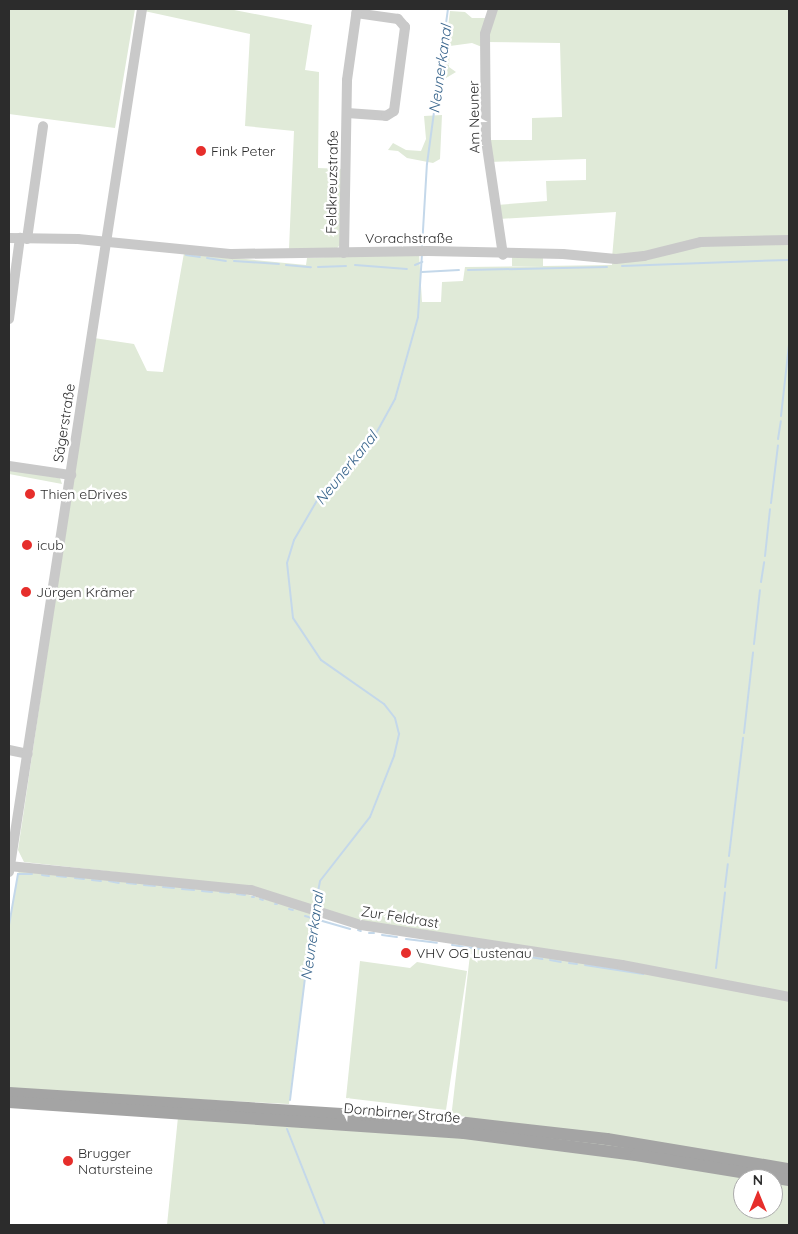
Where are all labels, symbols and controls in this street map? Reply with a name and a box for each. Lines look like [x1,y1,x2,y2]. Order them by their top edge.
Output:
water label: Neunerkanal [425,24,455,114]
street label: Am Neuner [465,80,483,154]
street label: Feldkreuzstraße [323,130,341,234]
place label: Fink Peter [211,143,275,159]
marker: Fink Peter [195,145,207,157]
street label: Vorachstraße [365,230,453,246]
street label: Sägerstraße [49,382,79,464]
water label: Neunerkanal [311,428,381,508]
place label: Thien eDrives [40,486,127,502]
marker: Thien eDrives [24,488,36,500]
place label: icub [37,537,64,553]
marker: icub [21,539,33,551]
place label: Jürgen Krämer [36,584,135,600]
marker: Jürgen Krämer [20,586,32,598]
water label: Neunerkanal [297,891,327,981]
street label: Zur Feldrast [360,903,440,931]
place label: VHV OG Lustenau [416,945,532,961]
marker: VHV OG Lustenau [400,947,412,959]
street label: Dornbirner Straße [343,1100,461,1126]
place label: Brugger Natursteine [78,1145,153,1178]
marker: Brugger Natursteine [62,1155,74,1167]
north arrow [733,1169,783,1219]
text: N [753,1171,763,1189]

